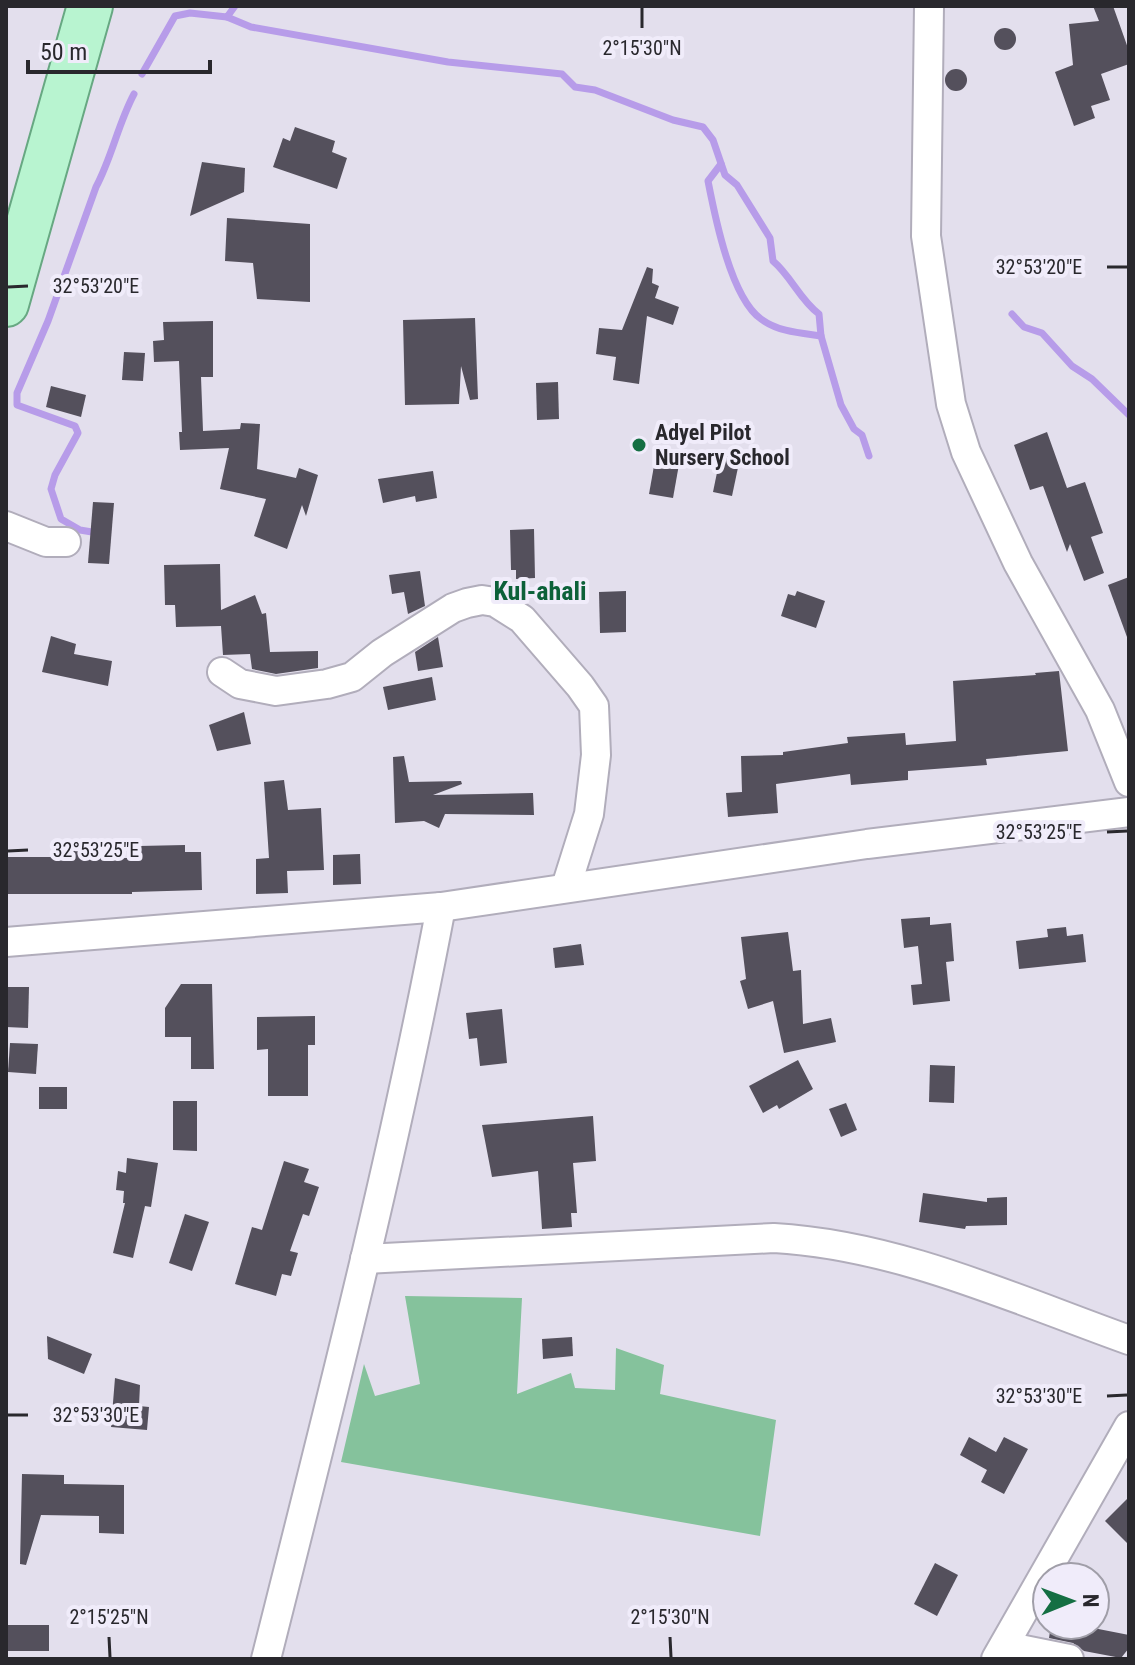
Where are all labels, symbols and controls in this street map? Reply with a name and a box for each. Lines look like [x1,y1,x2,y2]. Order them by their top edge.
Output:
scale bar [28,24,210,74]
text: 2°15'30"N [602,36,682,60]
text: 50 m [40,38,87,66]
text: 32°53'20"E [996,255,1082,279]
text: 32°53'20"E [53,274,139,298]
place label: Adyel Pilot Nursery School [655,420,790,470]
marker: Adyel Pilot Nursery School [630,436,648,454]
district label: Kul-ahali [493,576,587,606]
text: 32°53'25"E [996,820,1082,844]
text: 32°53'25"E [53,838,139,862]
text: 32°53'30"E [996,1384,1082,1408]
text: 32°53'30"E [53,1403,139,1427]
north arrow [1031,1561,1111,1641]
text: N [1078,1594,1103,1608]
text: 2°15'25"N [69,1605,149,1629]
text: 2°15'30"N [630,1605,710,1629]

